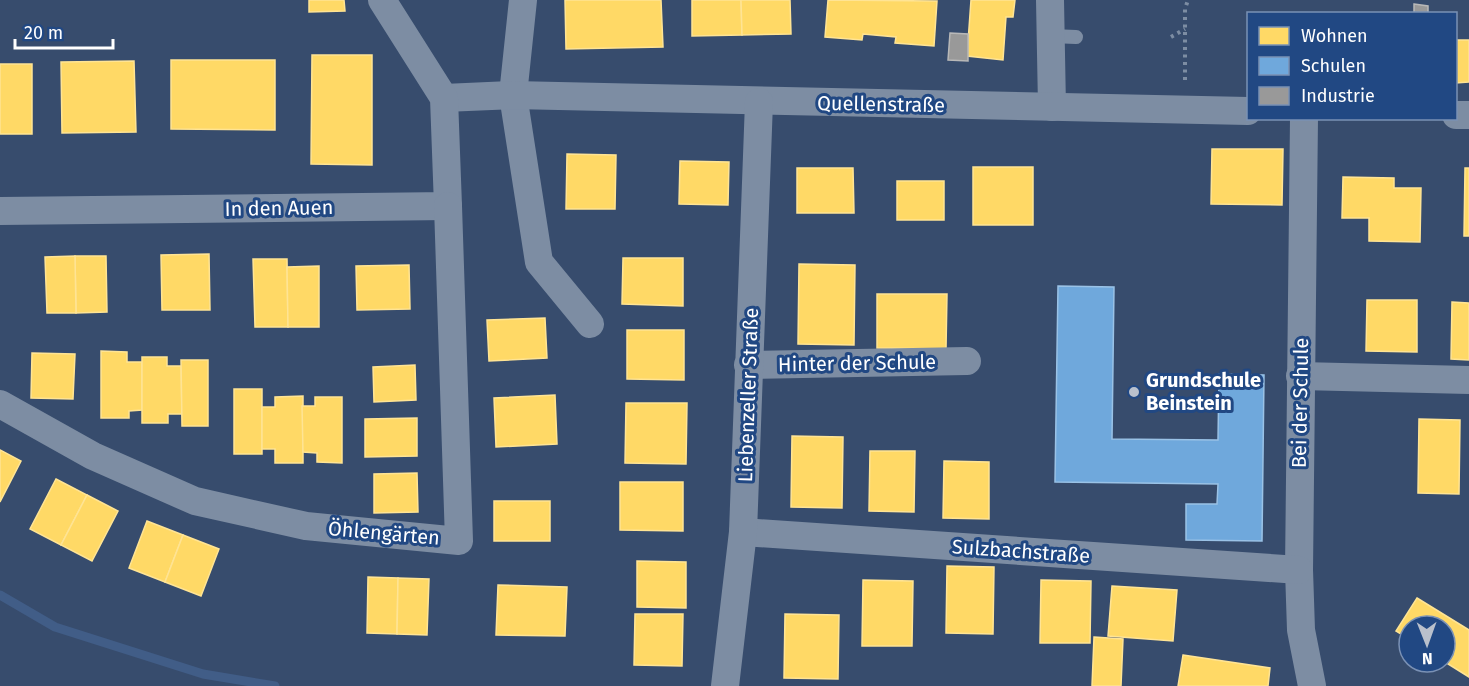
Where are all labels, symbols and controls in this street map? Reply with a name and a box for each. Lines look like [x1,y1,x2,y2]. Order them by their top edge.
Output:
scale bar [15,12,112,50]
legend [1247,12,1457,120]
text: 20 m [24,22,63,44]
text: Wohnen [1301,25,1368,47]
text: Schulen [1301,55,1366,77]
text: Industrie [1301,85,1375,107]
street label: Quellenstraße [817,91,945,117]
street label: In den Auen [225,195,333,221]
street label: Liebenzeller Straße [733,307,763,483]
street label: Bei der Schule [1287,338,1313,468]
street label: Hinter der Schule [778,350,936,376]
place label: Grundschule Beinstein [1146,368,1261,415]
marker: Grundschule Beinstein [1127,385,1141,399]
street label: Öhlengärten [327,516,441,550]
street label: Sulzbachstraße [951,534,1091,568]
north arrow [1397,614,1457,674]
text: N [1422,649,1433,668]

